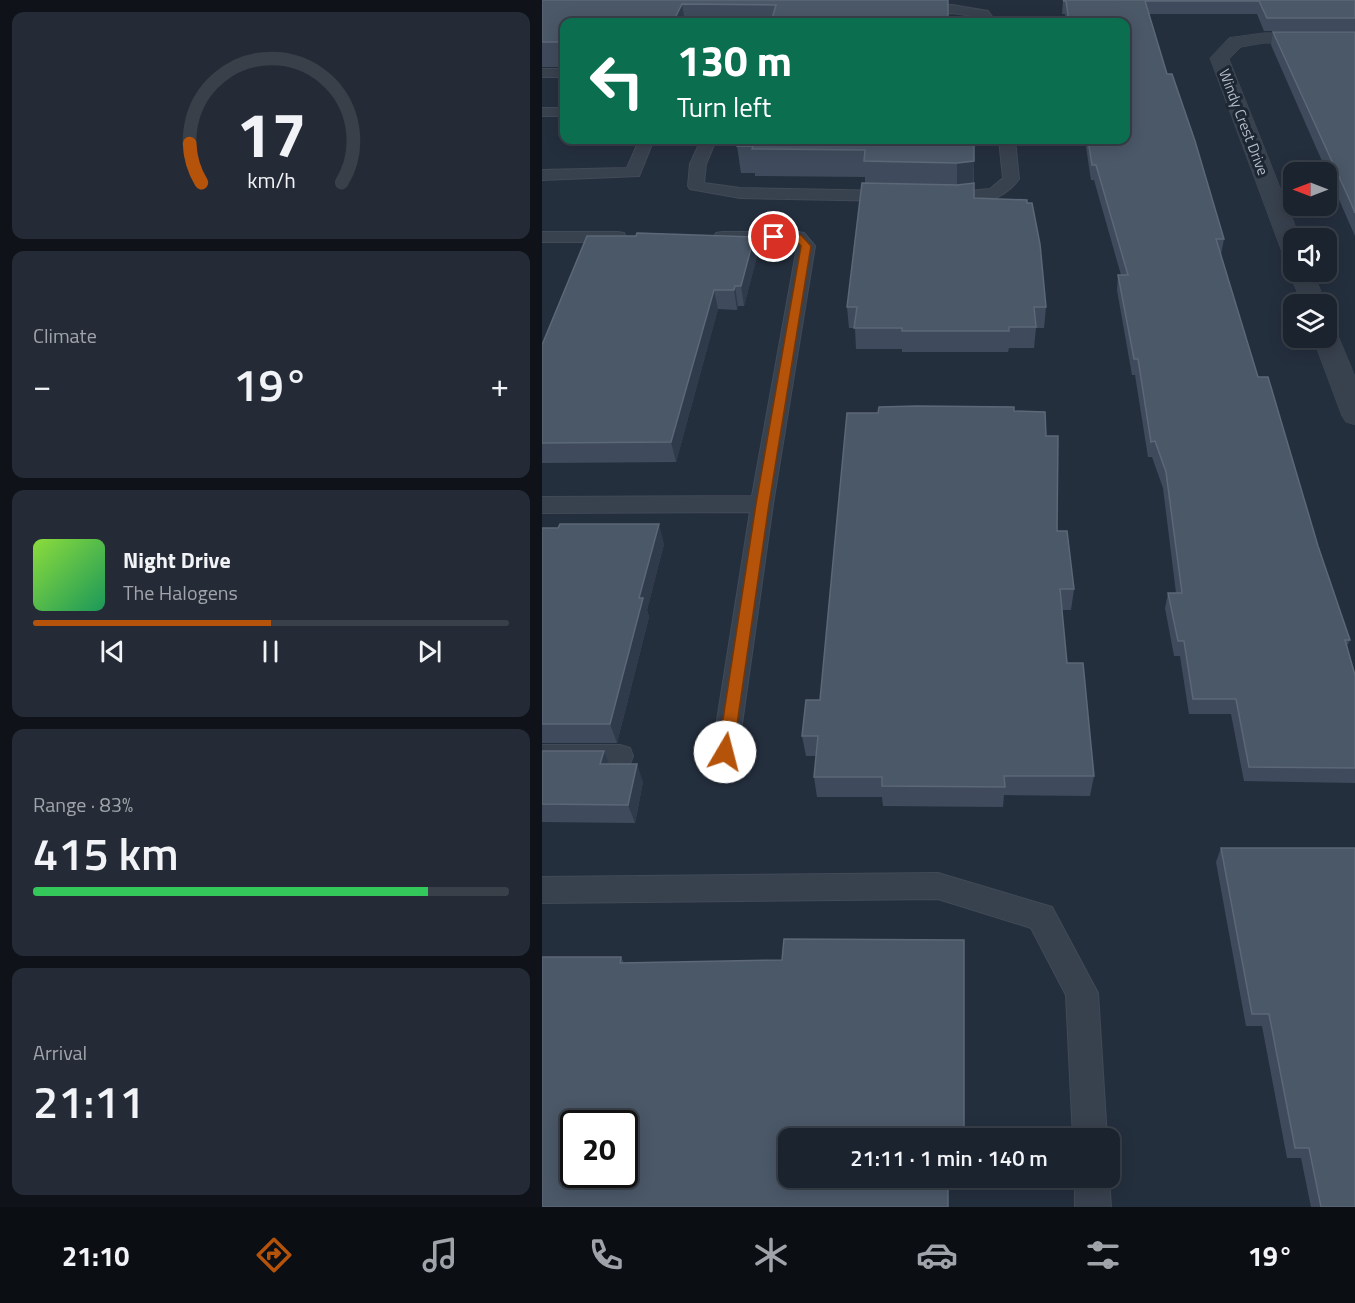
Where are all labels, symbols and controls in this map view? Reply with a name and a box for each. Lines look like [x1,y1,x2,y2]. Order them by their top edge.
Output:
text: 130 m [677,28,792,92]
icon: left [578,42,656,120]
street label: Windy Crest Drive [1213,66,1275,178]
text: 17 [236,86,306,181]
text: Turn left [677,86,771,127]
north arrow [1283,162,1337,216]
map controls [1283,162,1337,348]
text: km/h [247,164,295,196]
pin [748,211,799,262]
icon: arrive [757,220,790,253]
button: sound [1283,228,1337,282]
button: layers [1283,294,1337,348]
text: Climate [33,320,97,351]
text: 19° [233,350,309,418]
text: − [33,360,51,410]
text: + [491,360,509,410]
text: Night Drive [123,543,231,577]
text: The Halogens [123,577,238,608]
icon: previous [96,635,129,668]
icon: pause [254,635,287,668]
icon: next [413,635,446,668]
position arrow [693,720,757,784]
text: Range · 83% [33,789,133,820]
text: 415 km [33,819,179,887]
text: Arrival [33,1037,87,1068]
text: 21:11 [33,1067,145,1135]
speed limit sign: 20 [560,1110,638,1188]
text: 21:11 · 1 min · 140 m [850,1141,1048,1175]
icon: directions [253,1234,295,1276]
icon: music [419,1234,461,1276]
icon: phone [585,1234,627,1276]
icon: climate [750,1234,792,1276]
icon: car [916,1234,958,1276]
icon: filters [1082,1234,1124,1276]
text: 21:10 [62,1235,129,1276]
text: 19° [1248,1235,1293,1276]

